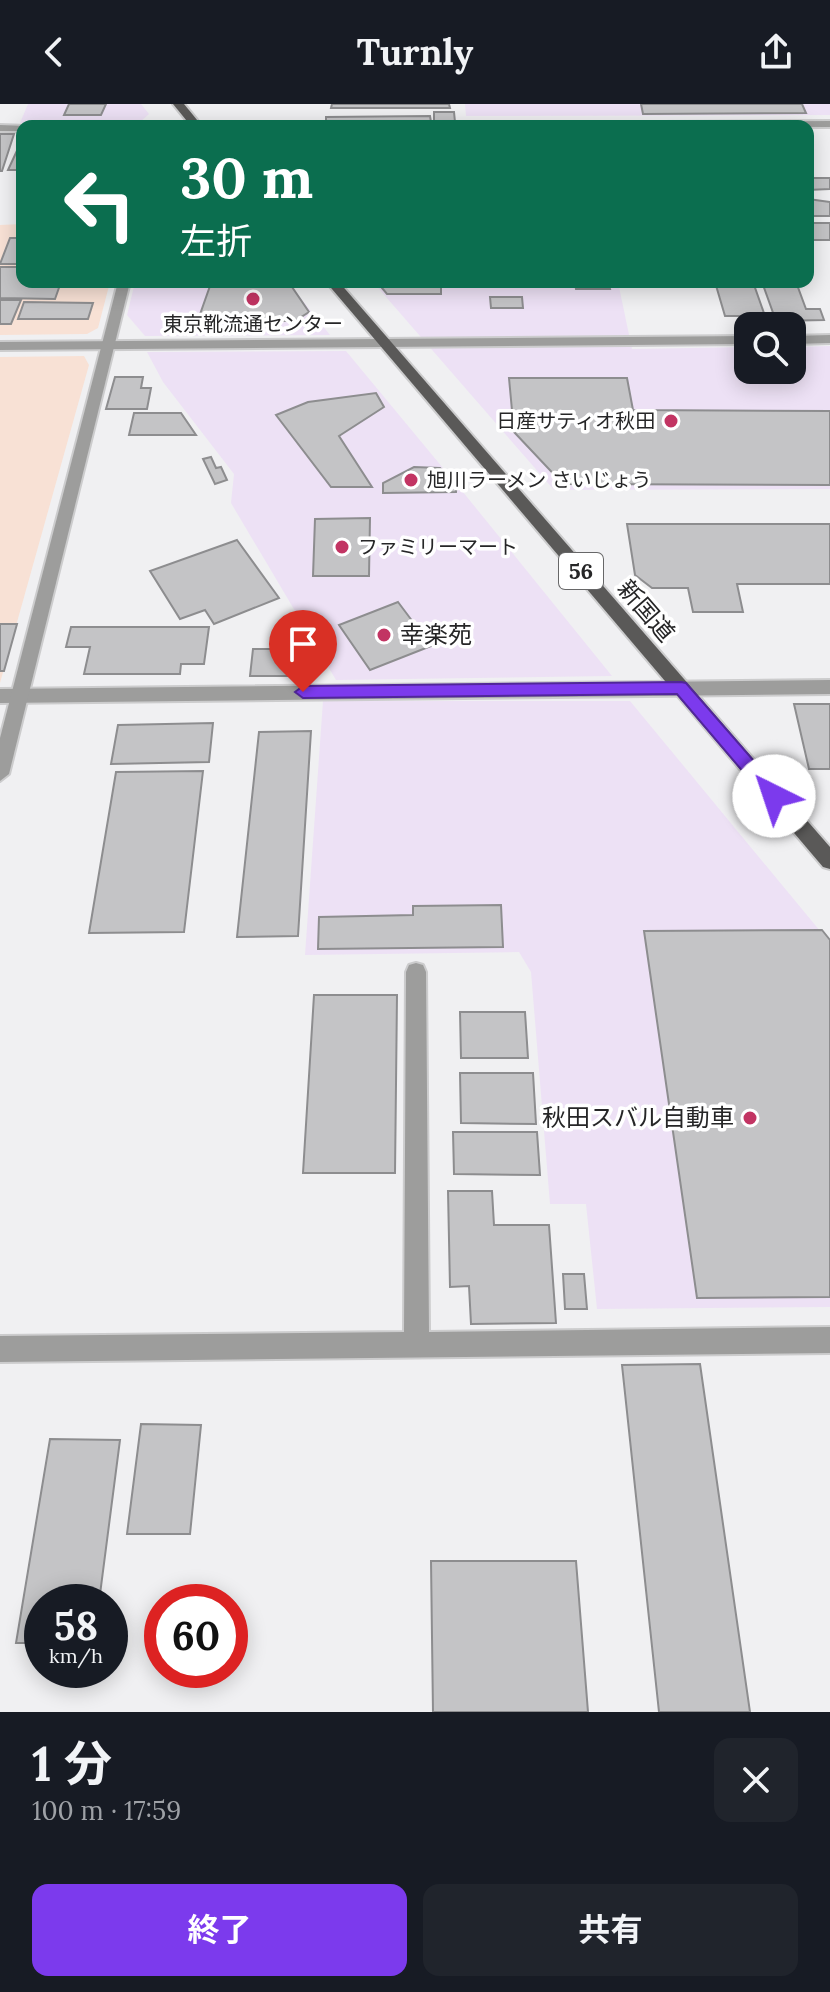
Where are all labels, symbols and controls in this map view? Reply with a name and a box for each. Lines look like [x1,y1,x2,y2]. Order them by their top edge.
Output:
text: Turnly [357,29,473,75]
icon: back [32,30,76,74]
icon: share [754,30,798,74]
text: 30 m [180,142,313,213]
icon: left [48,152,152,256]
text: 左折 [180,218,252,264]
marker: 東京靴流通センター [244,290,262,308]
place label: 東京靴流通センター [163,311,343,336]
map controls [734,312,806,384]
button: search [734,312,806,384]
place label: 日産サティオ秋田 [496,408,655,433]
marker: 日産サティオ秋田 [662,412,680,430]
place label: 旭川ラーメン さいじょう [427,467,651,492]
marker: 旭川ラーメン さいじょう [402,471,420,489]
place label: ファミリーマート [358,534,518,559]
marker: ファミリーマート [333,538,351,556]
road number: 56 [559,553,603,589]
street label: 新国道 [611,573,682,648]
pin [269,610,337,692]
place label: 幸楽苑 [400,619,472,650]
icon: arrive [281,622,325,666]
marker: 幸楽苑 [375,626,393,644]
position arrow [732,754,816,838]
place label: 秋田スバル自動車 [542,1102,734,1133]
marker: 秋田スバル自動車 [741,1109,759,1127]
speed limit sign: 60 [144,1584,248,1688]
text: 58 [54,1600,98,1651]
text: km/h [49,1643,103,1668]
text: 1 分 [32,1733,112,1794]
button: close [714,1738,798,1822]
text: 100 m · 17:59 [32,1794,181,1827]
button: 終了 [32,1884,407,1976]
button: 共有 [423,1884,798,1976]

